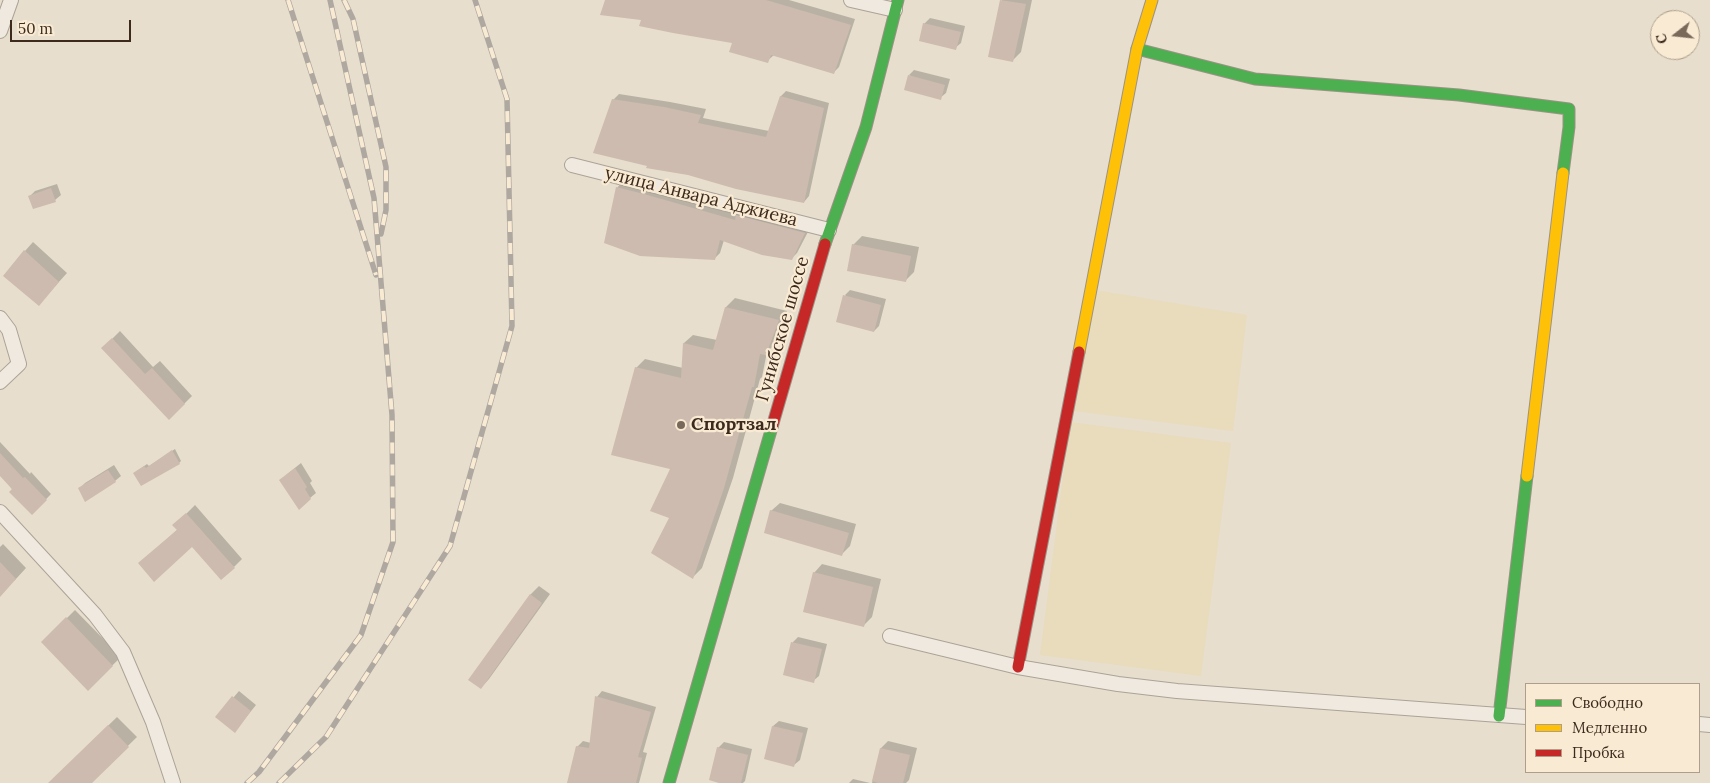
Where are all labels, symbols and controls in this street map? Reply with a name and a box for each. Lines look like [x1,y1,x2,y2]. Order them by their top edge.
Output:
scale bar [12,10,134,42]
north arrow [1650,10,1700,60]
text: 50 m [18,19,53,38]
text: С [1652,32,1672,46]
street label: улица Анвара Аджиева [602,163,800,231]
street label: Гунибское шоссе [752,254,814,404]
place label: Спортзал [691,414,777,436]
marker: Спортзал [675,419,687,431]
legend [1525,683,1700,773]
text: Свободно [1572,693,1643,712]
text: Медленно [1572,718,1647,737]
text: Пробка [1572,743,1625,762]

